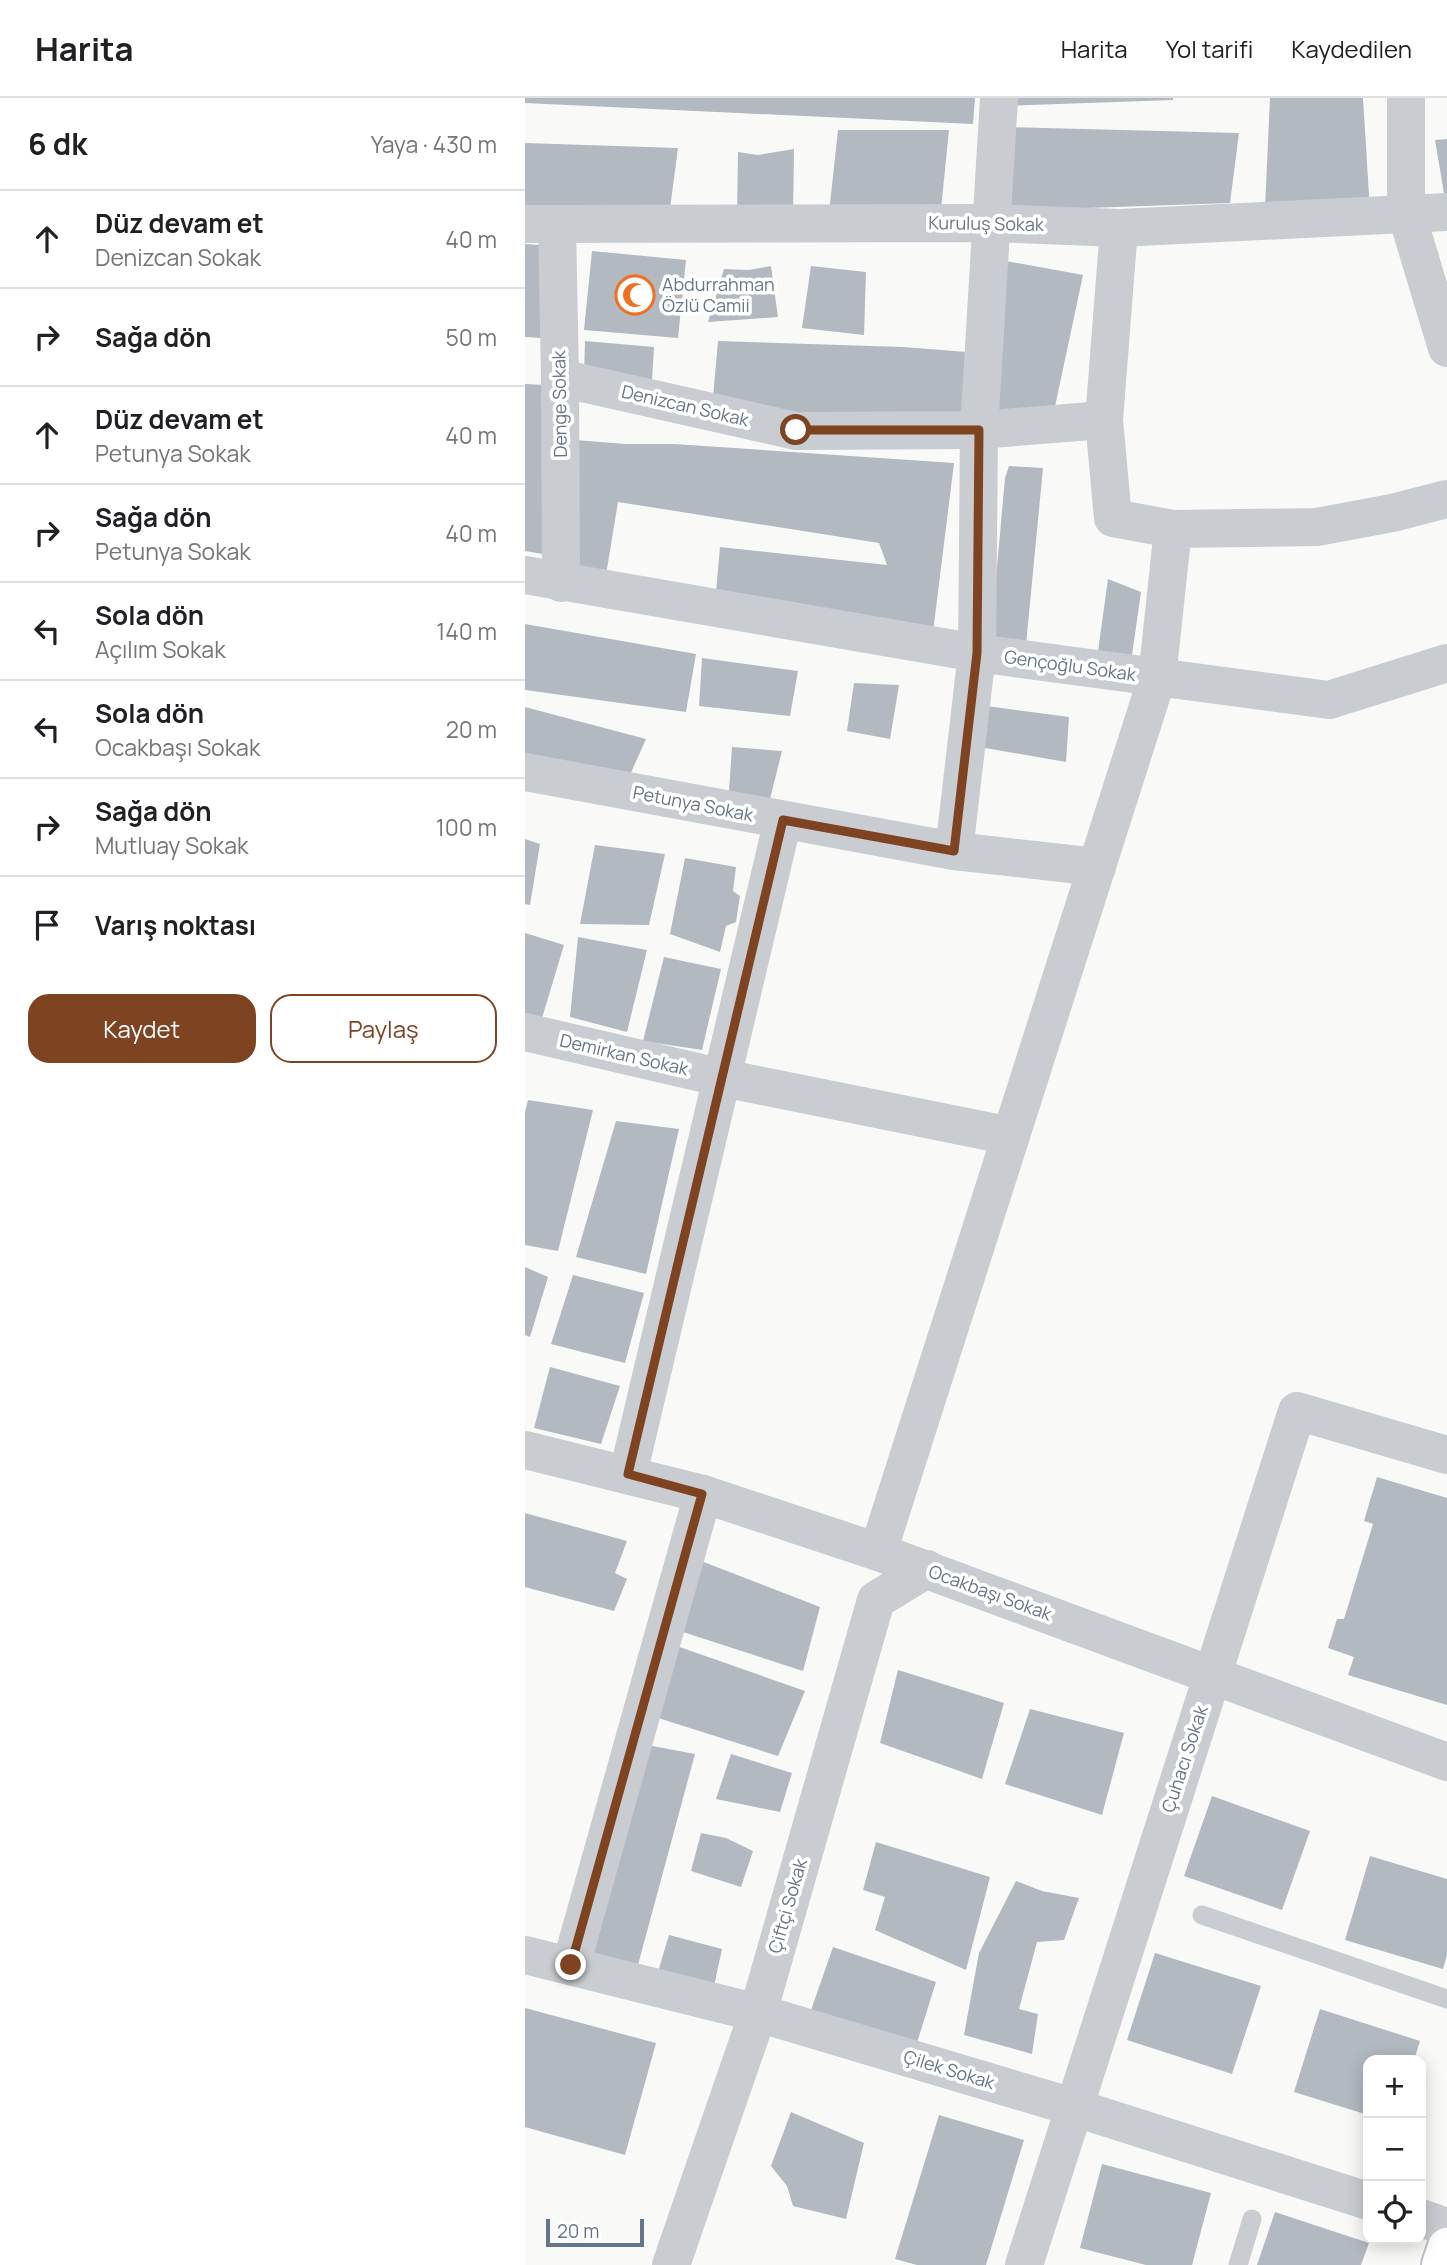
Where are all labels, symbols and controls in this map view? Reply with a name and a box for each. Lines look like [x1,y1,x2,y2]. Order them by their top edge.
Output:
text: Harita [35,26,134,71]
text: Harita [1061,32,1128,65]
text: Yol tarifi [1166,32,1253,65]
text: Kaydedilen [1291,32,1412,65]
text: 6 dk [28,123,87,164]
text: Yaya · 430 m [371,128,497,160]
text: Düz devam et [95,205,264,241]
street label: Kuruluş Sokak [928,210,1045,236]
icon: ahead [28,220,66,258]
text: 40 m [445,223,497,255]
text: Denizcan Sokak [95,241,261,273]
place label: Abdurrahman Özlü Camii [662,272,775,317]
mosque icon: Abdurrahman Özlü Camii [614,274,656,316]
icon: right [28,318,66,356]
text: Sağa dön [95,319,212,355]
text: 50 m [446,321,497,353]
street label: Denge Sokak [546,349,572,458]
street label: Denizcan Sokak [619,379,752,432]
text: Düz devam et [95,401,264,437]
route start [780,414,811,445]
icon: ahead [28,416,66,454]
text: 40 m [445,419,497,451]
text: Petunya Sokak [95,437,251,469]
text: Sağa dön [95,499,212,535]
icon: right [28,514,66,552]
text: 40 m [445,517,497,549]
text: Petunya Sokak [95,535,251,567]
text: Sola dön [95,597,204,633]
icon: left [28,612,66,650]
text: 140 m [436,615,497,647]
text: Açılım Sokak [95,633,226,665]
street label: Gençoğlu Sokak [1003,644,1139,686]
text: Sola dön [95,695,204,731]
icon: left [28,710,66,748]
text: 20 m [446,713,497,745]
text: Ocakbaşı Sokak [95,731,260,763]
street label: Petunya Sokak [631,780,756,827]
text: Sağa dön [95,793,212,829]
icon: right [28,808,66,846]
text: 100 m [436,811,497,843]
text: Mutluay Sokak [95,829,248,861]
icon: arrive [28,906,66,944]
text: Varış noktası [95,907,256,943]
button: Kaydet [28,994,256,1063]
button: Paylaş [270,994,497,1063]
street label: Demirkan Sokak [558,1028,692,1081]
street label: Ocakbaşı Sokak [925,1559,1056,1626]
street label: Çuhacı Sokak [1155,1701,1213,1815]
street label: Çiftçi Sokak [762,1855,812,1956]
route end [555,1949,586,1980]
street label: Çilek Sokak [901,2044,999,2095]
map controls [1363,2055,1426,2244]
button: + [1363,2055,1426,2118]
button: − [1363,2118,1426,2181]
button: locate [1363,2181,1426,2244]
scale bar [546,2216,644,2248]
text: 20 m [557,2218,599,2244]

